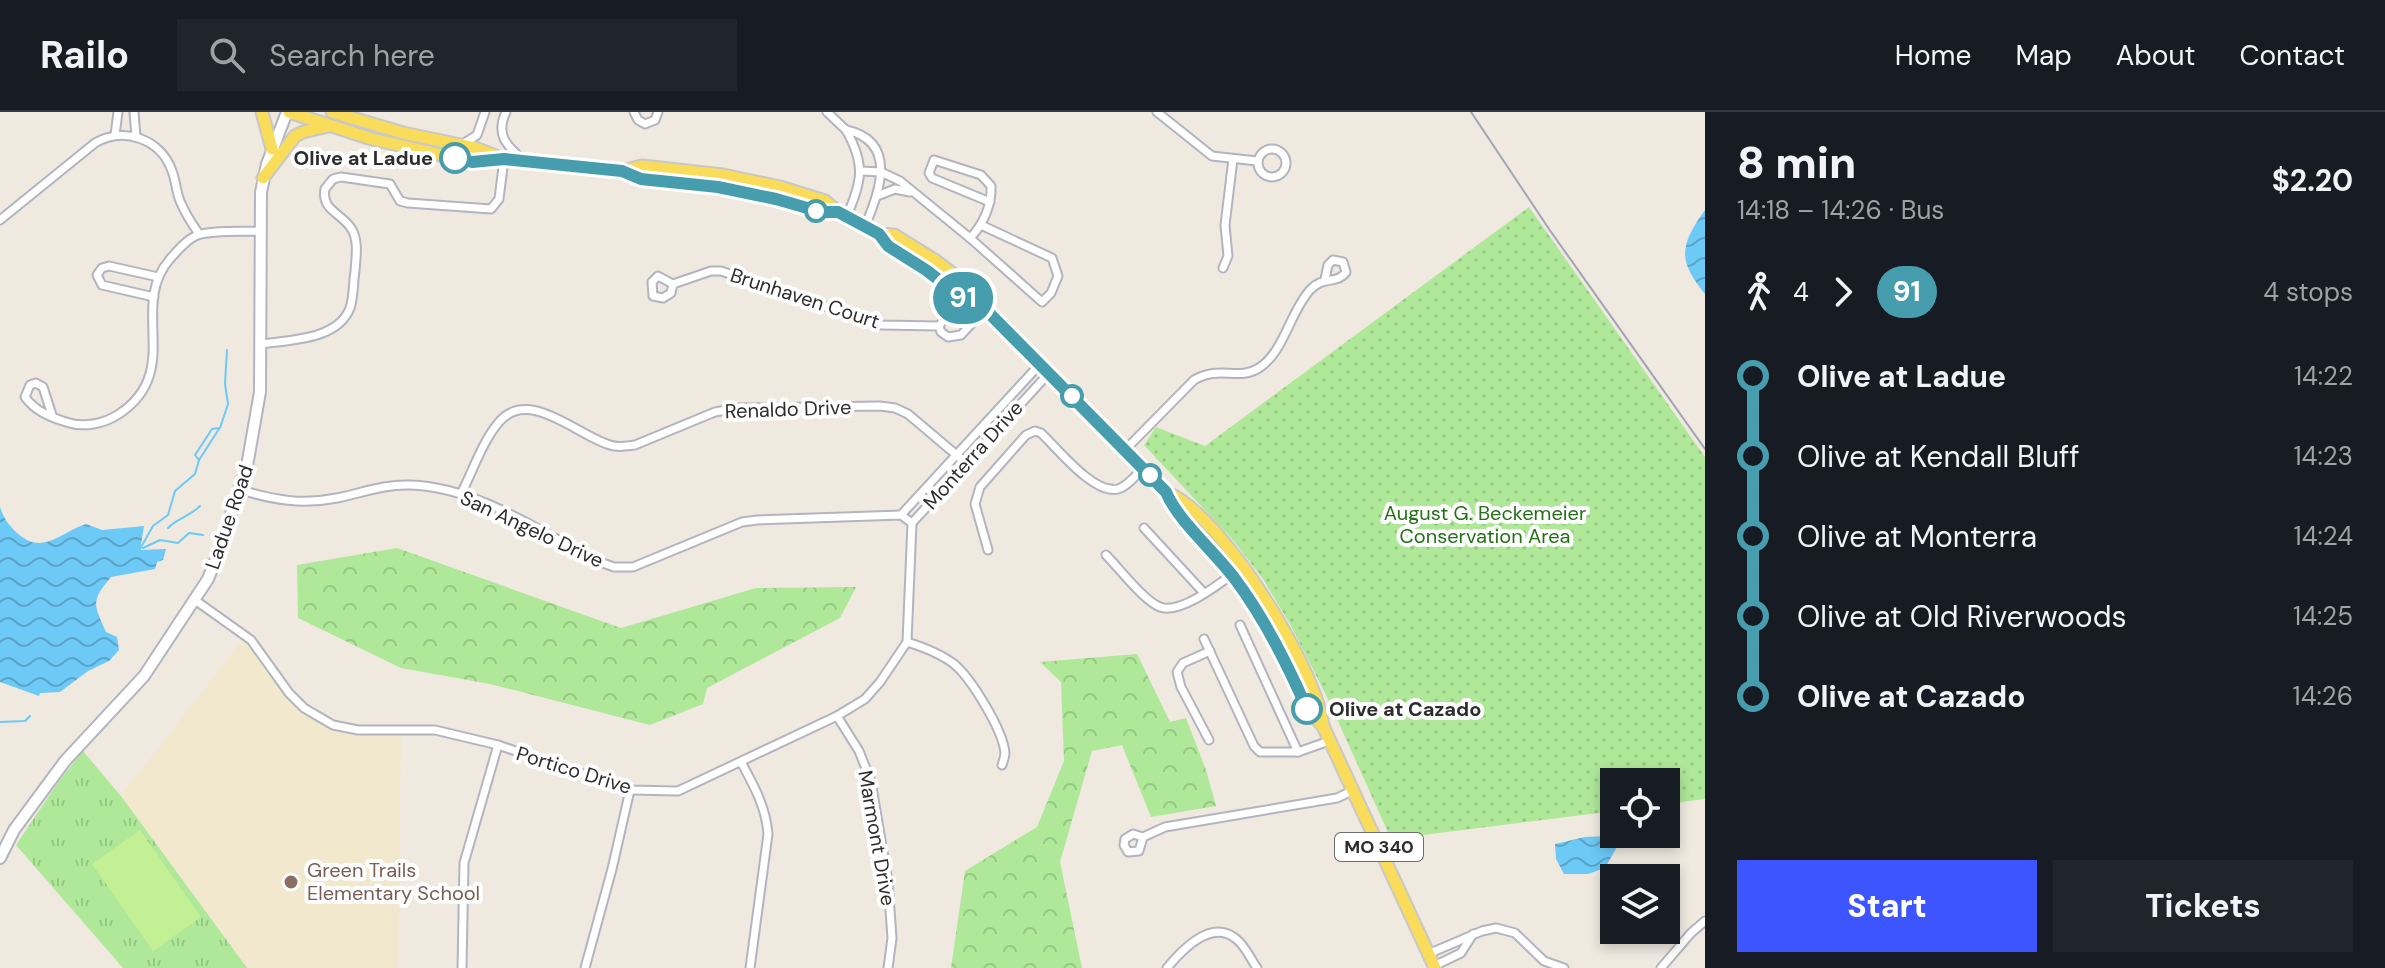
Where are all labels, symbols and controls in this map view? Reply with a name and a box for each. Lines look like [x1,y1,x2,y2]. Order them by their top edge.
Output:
search box [177,19,737,91]
text: Railo [40,30,129,80]
icon: search [205,33,249,77]
text: Search here [269,36,435,75]
text: Home [1895,37,1971,74]
text: Map [2015,37,2072,74]
text: About [2116,37,2195,74]
text: Contact [2239,37,2345,74]
text: 8 min [1737,134,1856,192]
marker: Olive at Ladue [440,143,470,173]
place label: Olive at Ladue [294,145,433,171]
text: $2.20 [2272,161,2353,200]
text: 14:18 – 14:26 · Bus [1737,193,1944,227]
unlabelled marker [805,200,827,222]
street label: Brunhaven Court [727,262,883,334]
icon: walk [1737,270,1781,314]
icon: forward [1821,270,1865,314]
line badge: 91 [927,272,999,324]
text: 91 [1893,273,1921,310]
text: 4 [1793,275,1809,309]
text: 4 stops [2263,275,2353,309]
text: 91 [949,279,977,316]
text: Olive at Ladue [1797,357,2006,396]
text: 14:22 [2294,359,2353,393]
unlabelled marker [1061,385,1083,407]
street label: Renaldo Drive [724,394,852,424]
street label: Monterra Drive [917,395,1029,515]
text: Olive at Kendall Bluff [1797,437,2079,476]
text: 14:23 [2294,439,2353,473]
street label: Ladue Road [199,461,259,573]
unlabelled marker [1139,464,1161,486]
street label: San Angelo Drive [456,484,608,574]
park label: August G. Beckemeier Conservation Area [1384,500,1586,549]
text: Olive at Monterra [1797,517,2037,556]
text: 14:24 [2294,519,2353,553]
text: Olive at Old Riverwoods [1797,597,2127,636]
text: 14:25 [2293,599,2353,633]
text: Olive at Cazado [1797,677,2026,716]
text: 14:26 [2293,679,2353,713]
marker: Olive at Cazado [1292,694,1322,724]
place label: Olive at Cazado [1329,696,1481,722]
street label: Portico Drive [513,740,635,800]
street label: Marmont Drive [852,768,902,908]
map controls [1600,768,1680,944]
button: locate [1600,768,1680,848]
road number: MO 340 [1335,833,1423,861]
place label: Green Trails Elementary School [307,857,480,906]
button: Start [1737,860,2037,952]
button: Tickets [2053,860,2353,952]
button: layers [1600,864,1680,944]
marker: Green Trails Elementary School [282,873,300,891]

